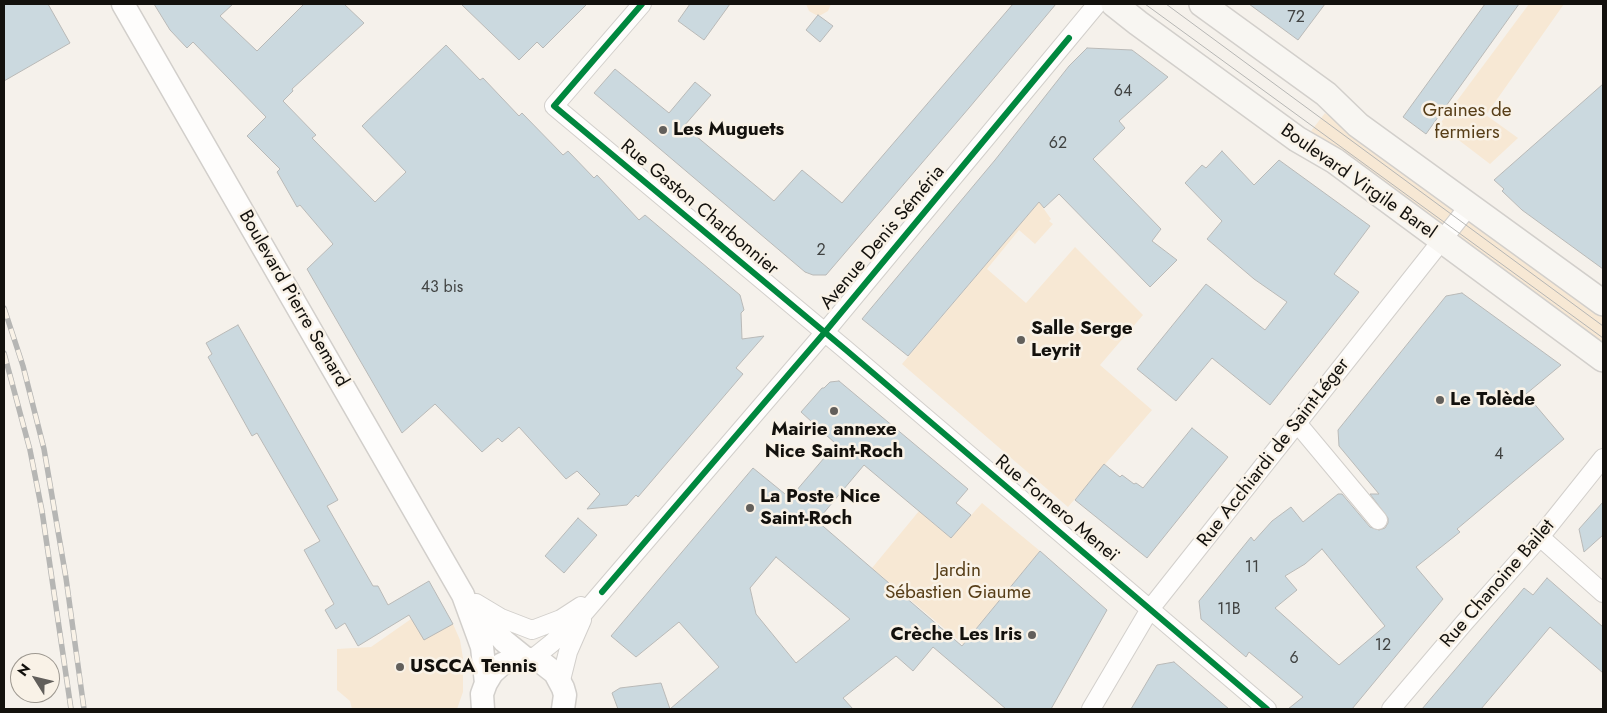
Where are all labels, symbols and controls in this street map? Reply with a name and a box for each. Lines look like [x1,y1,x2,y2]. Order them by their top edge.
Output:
house number: 72 [1287,8,1305,28]
house number: 64 [1114,82,1132,102]
park label: Graines de fermiers [1422,100,1512,144]
place label: Les Muguets [673,119,784,141]
street label: Boulevard Virgile Barel [1276,120,1440,244]
marker: Les Muguets [657,124,669,136]
house number: 62 [1049,134,1067,154]
street label: Rue Gaston Charbonnier [615,135,783,281]
street label: Avenue Denis Séméria [816,161,950,315]
street label: Boulevard Pierre Semard [233,207,353,391]
house number: 2 [816,241,826,261]
house number: 43 bis [421,278,463,298]
place label: Salle Serge Leyrit [1031,318,1133,362]
marker: Salle Serge Leyrit [1015,334,1027,346]
street label: Rue Acchiardi de Saint-Léger [1193,354,1355,552]
place label: Le Tolède [1450,389,1535,411]
marker: Le Tolède [1434,394,1446,406]
marker: Mairie annexe Nice Saint-Roch [828,405,840,417]
place label: Mairie annexe Nice Saint-Roch [765,419,903,463]
house number: 4 [1494,445,1504,465]
street label: Rue Fornero Meneï [990,451,1122,567]
place label: La Poste Nice Saint-Roch [760,486,880,530]
marker: La Poste Nice Saint-Roch [744,502,756,514]
street label: Rue Chanoine Bailet [1436,515,1560,653]
house number: 11 [1245,558,1259,578]
park label: Jardin Sébastien Giaume [885,560,1031,604]
house number: 11B [1217,600,1241,620]
place label: Crèche Les Iris [890,624,1022,646]
marker: Crèche Les Iris [1026,629,1038,641]
house number: 12 [1375,636,1391,656]
house number: 6 [1289,649,1299,669]
north arrow [10,653,60,703]
place label: USCCA Tennis [410,656,537,678]
text: N [12,659,35,680]
marker: USCCA Tennis [394,661,406,673]

